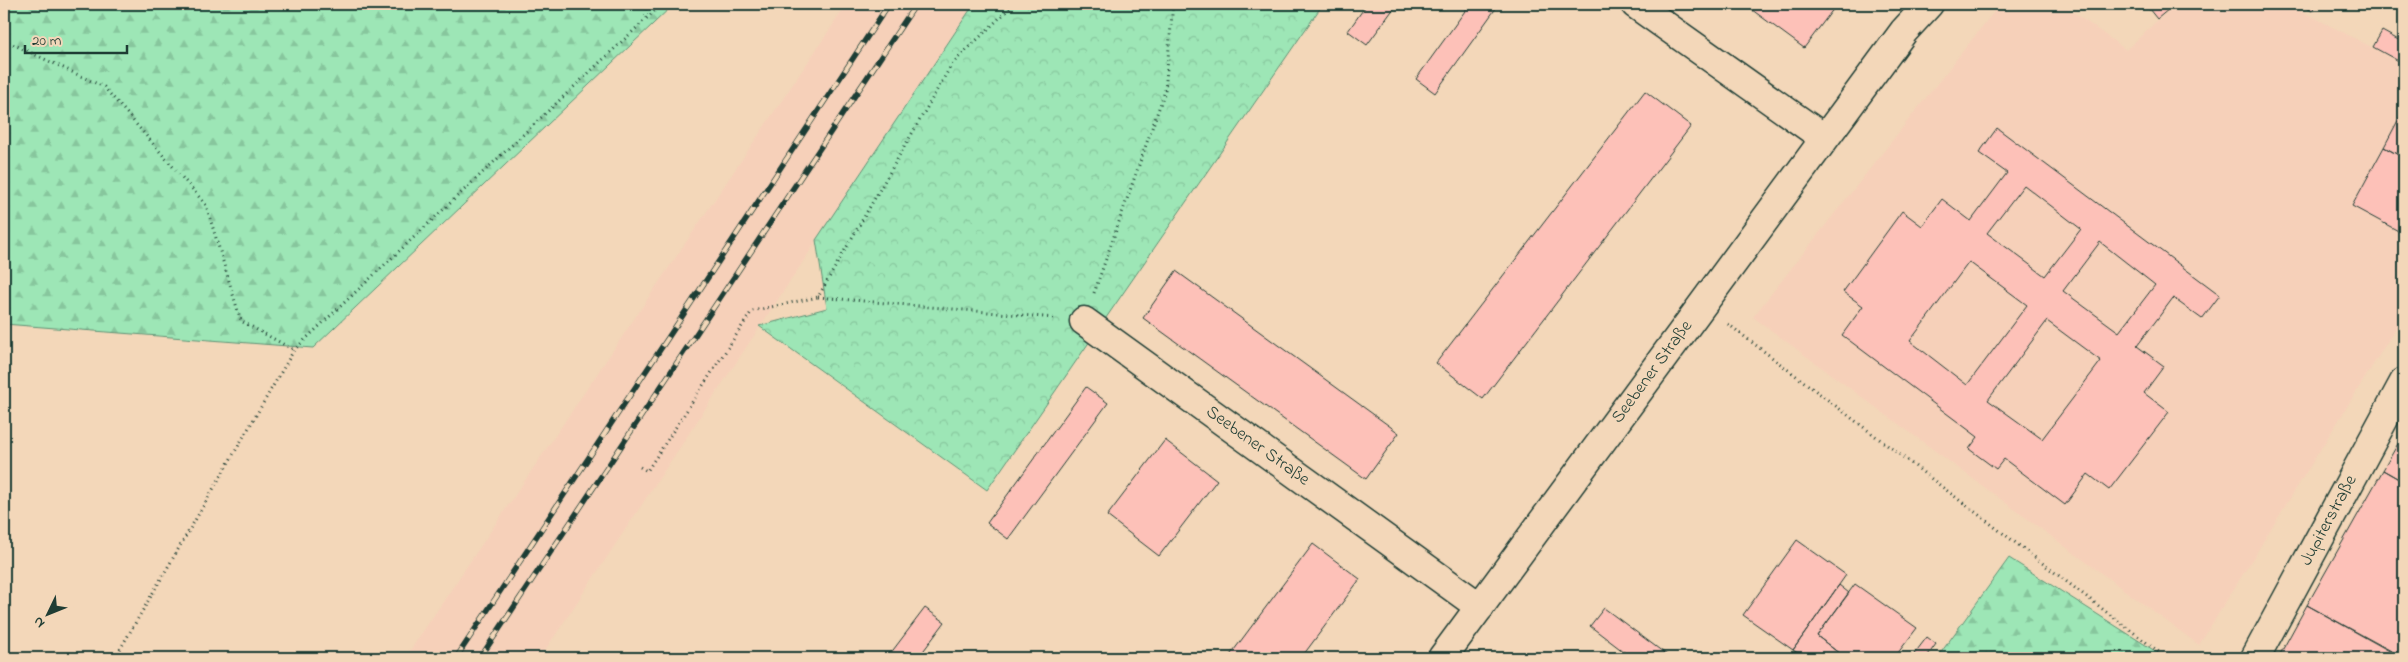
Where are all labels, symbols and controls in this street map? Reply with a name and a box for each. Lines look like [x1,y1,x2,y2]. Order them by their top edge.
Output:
scale bar [25,22,128,54]
text: 20 m [32,30,62,52]
street label: Seebener Straße [1606,314,1700,429]
street label: Seebener Straße [1200,400,1316,493]
street label: Jupiterstraße [2294,470,2365,571]
north arrow [22,590,72,640]
text: N [29,611,50,632]

